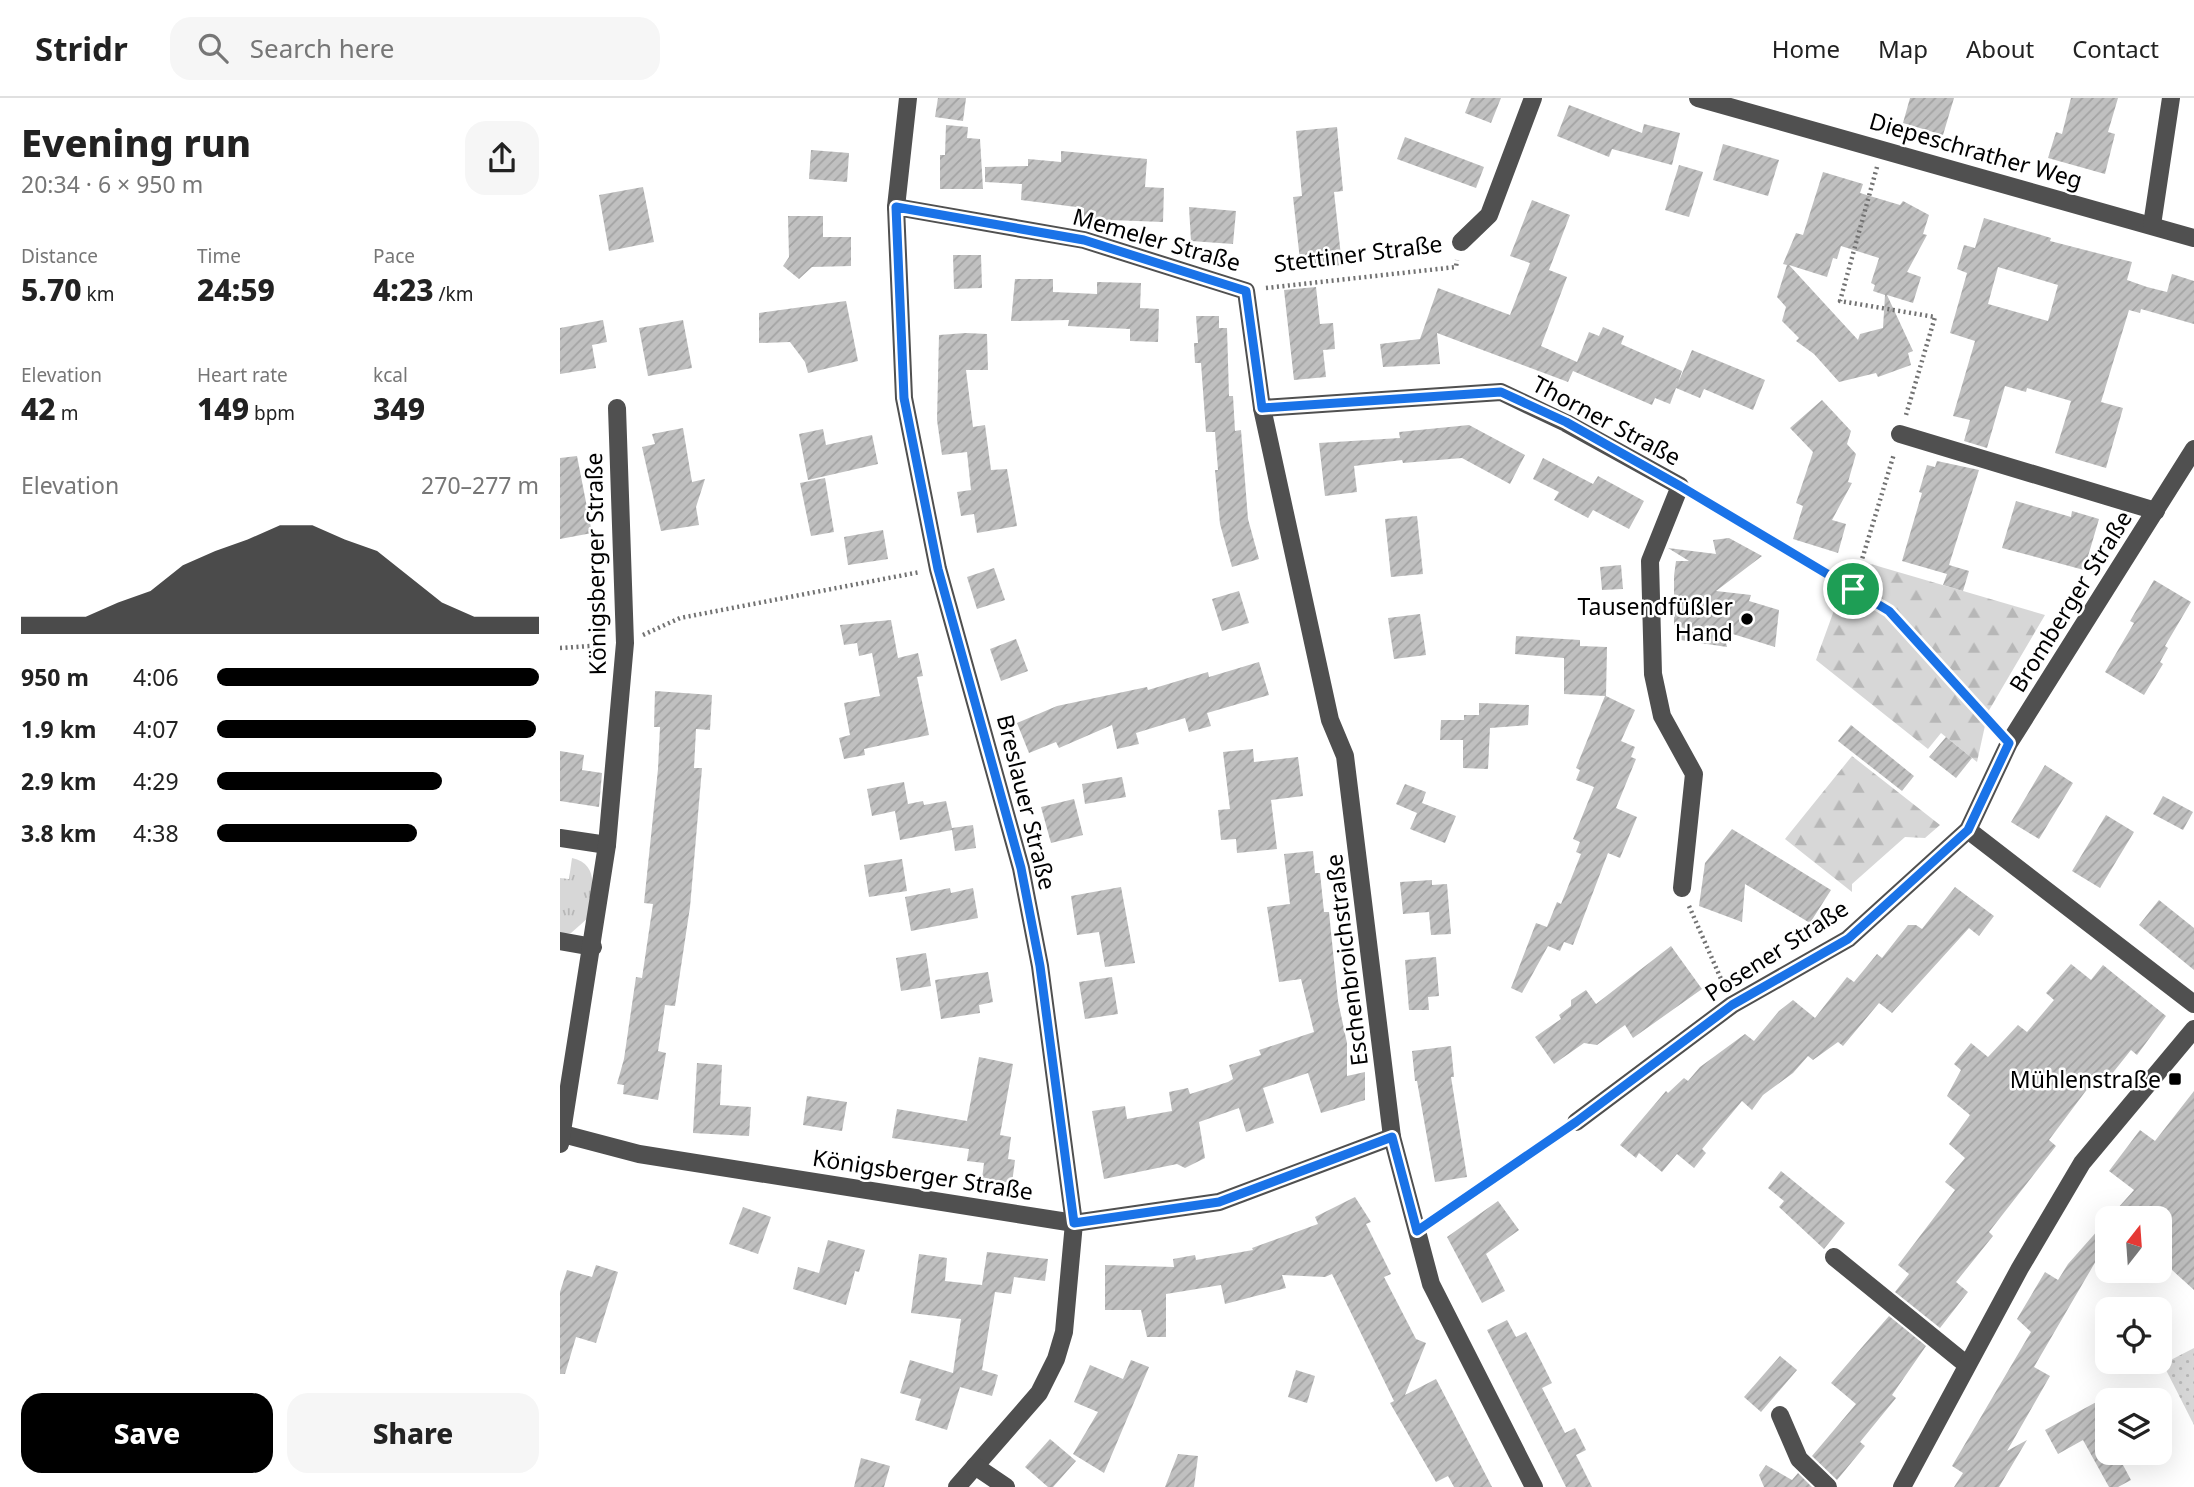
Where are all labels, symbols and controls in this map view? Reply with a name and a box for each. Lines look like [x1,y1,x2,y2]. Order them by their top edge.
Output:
search box [170,17,660,80]
text: Stridr [35,26,128,71]
icon: search [194,29,232,67]
text: Search here [250,30,394,66]
text: Home [1772,32,1840,65]
text: Map [1878,32,1928,65]
text: About [1966,32,2034,65]
text: Contact [2072,32,2159,65]
street label: Diepeschrather Weg [1866,104,2086,196]
text: Evening run [21,116,251,168]
button: share [465,121,539,195]
text: 20:34 · 6 × 950 m [21,168,203,200]
street label: Memeler Straße [1069,200,1245,278]
street label: Stettiner Straße [1272,227,1444,279]
text: Distance [21,243,98,269]
text: Time [197,243,241,269]
text: Pace [373,243,415,269]
text: 5.70 [21,269,82,310]
text: 24:59 [197,269,275,310]
text: 4:23 [373,269,434,310]
text: km [82,281,114,307]
text: /km [434,281,474,307]
text: Elevation [21,362,102,388]
text: Heart rate [197,362,288,388]
text: kcal [373,362,408,388]
street label: Thorner Straße [1527,368,1687,472]
text: 42 [21,388,56,429]
text: 149 [197,388,249,429]
text: 349 [373,388,425,429]
text: m [56,400,78,426]
text: bpm [249,400,295,426]
street label: Königsberger Straße [577,452,613,676]
text: Elevation [21,469,119,501]
text: 270–277 m [421,469,539,501]
street label: Bromberger Straße [2001,504,2139,698]
pin [1823,559,1883,619]
icon: arrive [1834,570,1872,608]
place label: Tausendfüßler Hand [1578,590,1733,648]
marker: Tausendfüßler Hand [1739,611,1755,627]
text: 950 m [21,661,89,693]
text: 4:06 [133,661,179,693]
street label: Breslauer Straße [990,711,1064,893]
text: 1.9 km [21,713,96,745]
text: 4:07 [133,713,179,745]
text: 2.9 km [21,765,96,797]
text: 4:29 [133,765,179,797]
text: 3.8 km [21,817,96,849]
text: 4:38 [133,817,179,849]
street label: Eschenbroichstraße [1317,852,1375,1068]
street label: Posener Straße [1698,892,1854,1008]
place label: Mühlenstraße [2010,1063,2161,1095]
marker: Mühlenstraße [2167,1071,2183,1087]
street label: Königsberger Straße [810,1141,1036,1207]
north arrow [2095,1206,2172,1283]
map controls [2095,1206,2172,1465]
button: locate [2095,1297,2172,1374]
button: layers [2095,1388,2172,1465]
button: Save [21,1393,273,1473]
button: Share [287,1393,539,1473]

